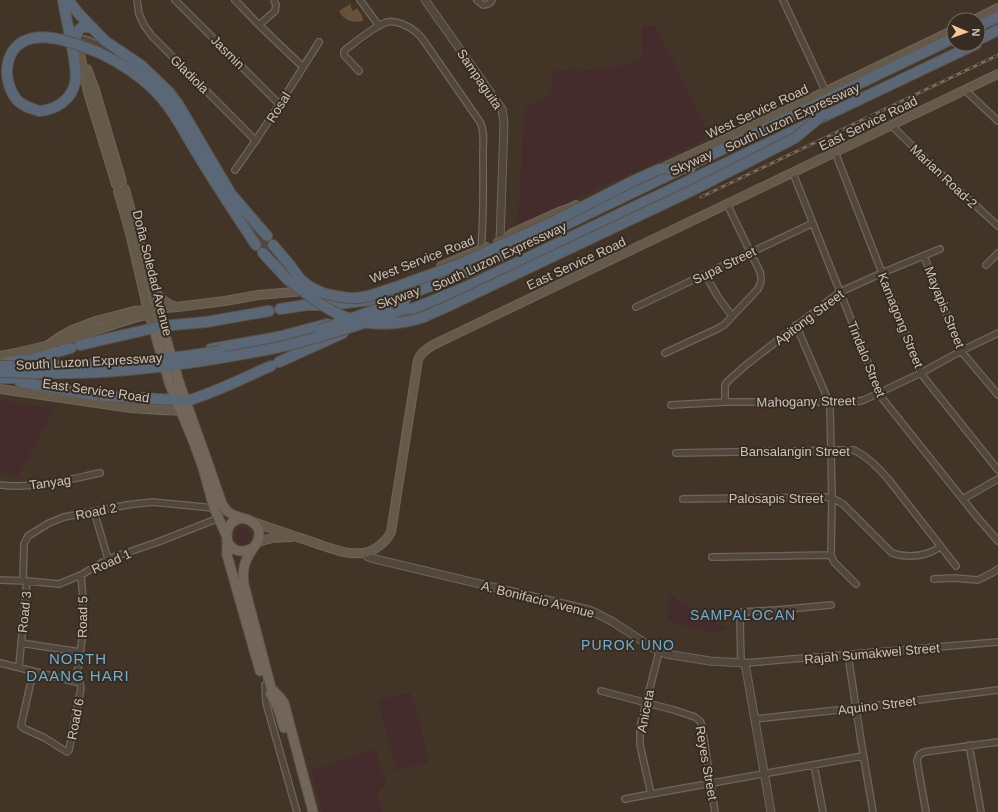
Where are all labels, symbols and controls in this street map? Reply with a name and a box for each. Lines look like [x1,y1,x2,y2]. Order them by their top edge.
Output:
north arrow [946,12,986,52]
text: N [970,28,982,37]
street label: Jasmin [208,32,248,72]
street label: Sampaguita [454,46,506,113]
street label: Gladiola [167,52,212,97]
street label: South Luzon Expressway [723,79,862,155]
street label: West Service Road [704,81,811,142]
street label: Rosal [263,89,294,125]
street label: East Service Road [817,93,920,154]
street label: Marian Road-2 [907,142,980,211]
street label: Skyway [668,146,715,179]
street label: Doña Soledad Avenue [130,209,175,338]
street label: South Luzon Expressway [430,218,569,294]
street label: West Service Road [368,233,477,286]
street label: East Service Road [524,234,628,293]
street label: Supa Street [690,243,759,287]
street label: Mayapis Street [921,264,968,351]
street label: Kamagong Street [875,270,927,370]
street label: Skyway [375,283,422,312]
street label: Apitong Street [772,286,847,348]
street label: Tindalo Street [845,319,889,400]
street label: South Luzon Expressway [15,350,163,373]
street label: East Service Road [42,376,150,405]
street label: Mahogany Street [756,393,856,410]
street label: Bansalangin Street [740,444,850,459]
street label: Tanyag [28,472,72,493]
street label: Palosapis Street [729,491,824,506]
street label: Road 2 [74,500,118,523]
street label: Road 1 [89,546,133,577]
street label: A. Bonifacio Avenue [480,578,596,621]
street label: Road 3 [15,590,34,634]
street label: Road 5 [75,596,90,638]
district label: SAMPALOCAN [690,607,796,623]
district label: PUROK UNO [581,637,675,653]
street label: Rajah Sumakwel Street [804,640,941,667]
district label: NORTH DAANG HARI [26,650,130,684]
street label: Aniceta [634,688,657,734]
street label: Aquino Street [837,693,917,718]
street label: Road 6 [64,697,87,741]
street label: Reyes Street [693,725,720,802]

